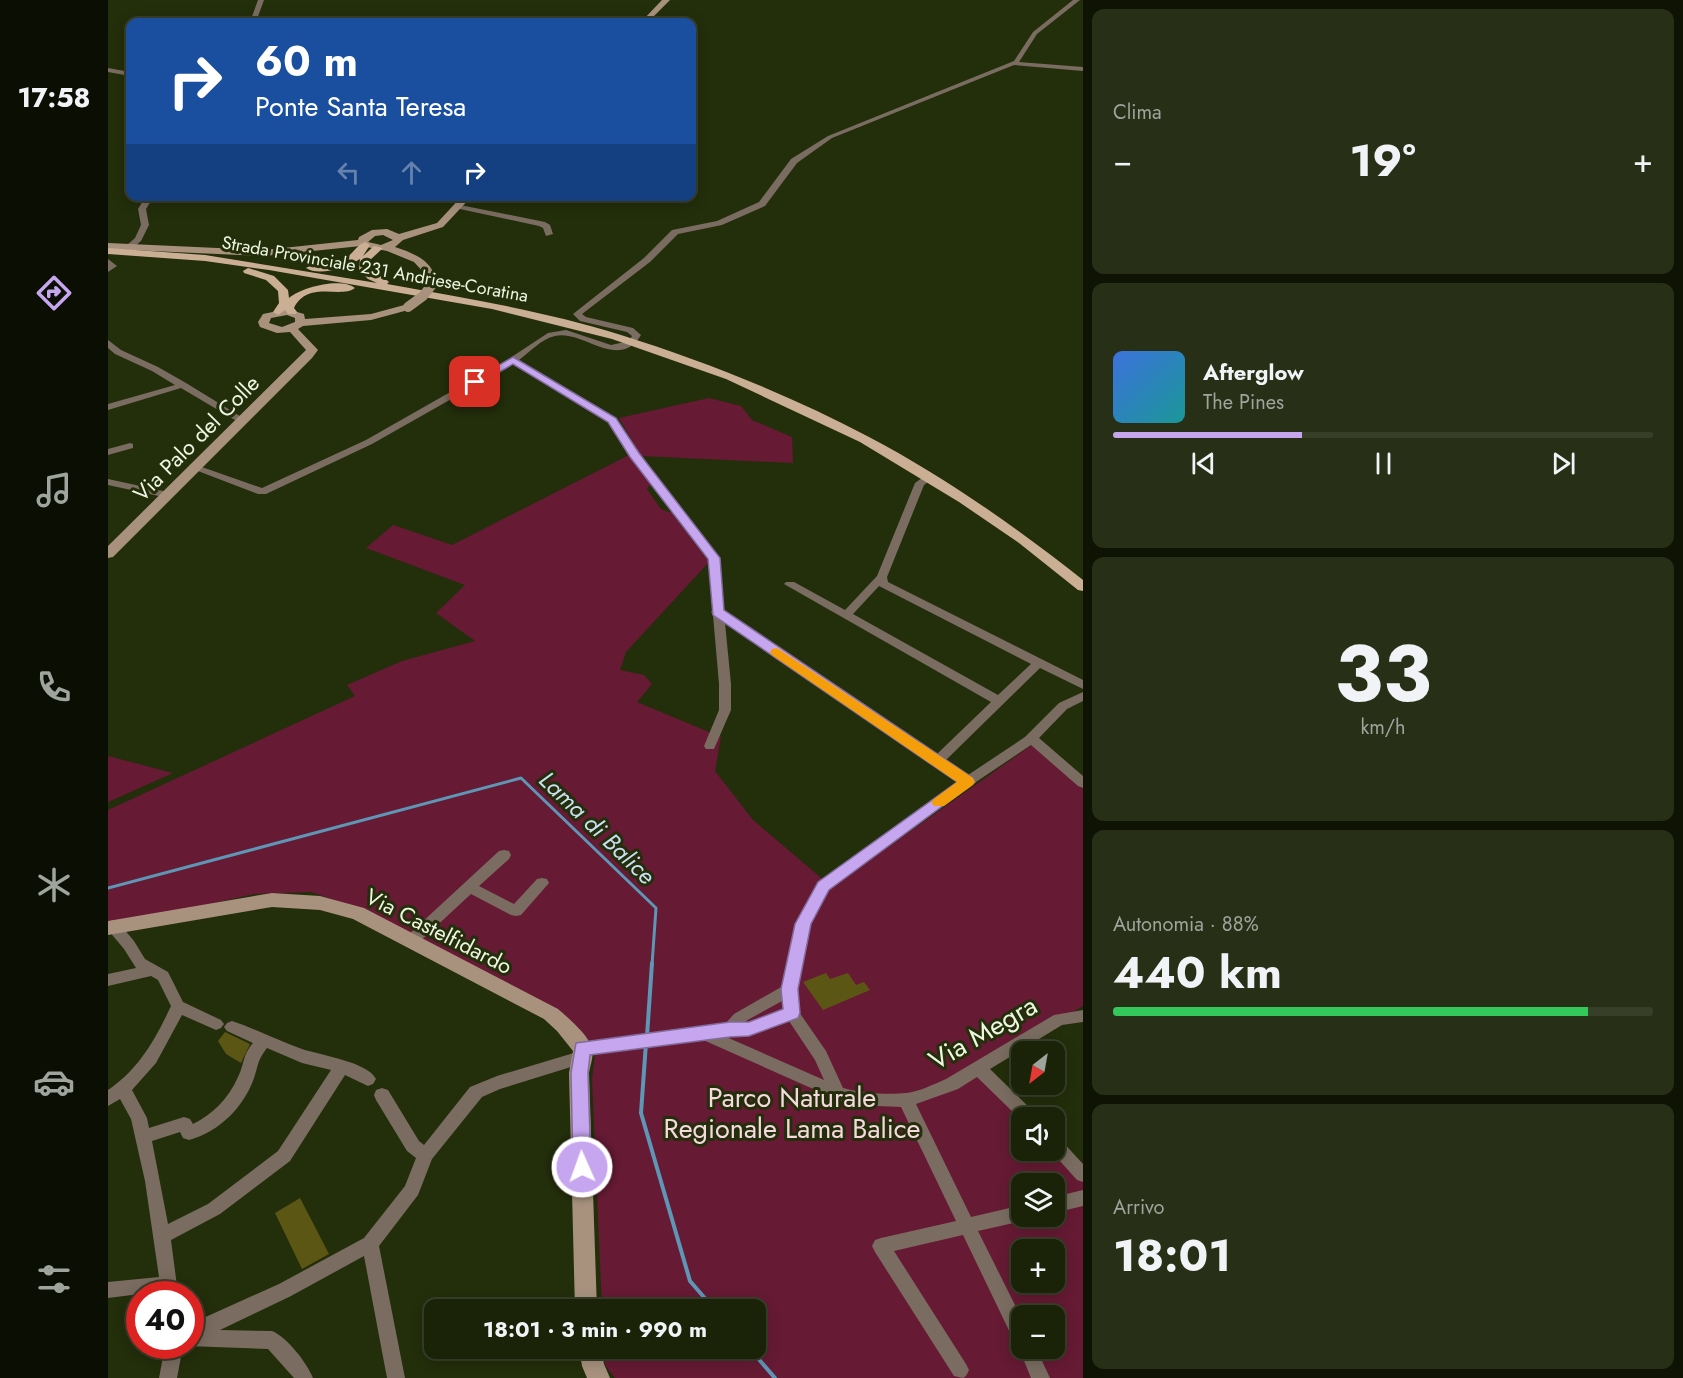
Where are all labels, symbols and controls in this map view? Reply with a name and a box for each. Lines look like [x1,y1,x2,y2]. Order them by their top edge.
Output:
text: 60 m [255,31,358,92]
icon: right [156,42,234,120]
text: 17:58 [17,78,91,117]
text: Ponte Santa Teresa [255,87,466,126]
text: Clima [1113,98,1162,127]
text: 19° [1349,128,1416,193]
text: − [1113,137,1132,184]
text: + [1633,137,1653,184]
icon: left [332,156,365,189]
icon: ahead [395,156,428,189]
icon: right [458,156,491,189]
street label: Strada Provinciale 231 Andriese-Coratina [220,229,530,309]
icon: directions [33,272,75,314]
pin [449,356,500,407]
text: Afterglow [1203,356,1304,388]
icon: arrive [458,365,491,398]
street label: Via Palo del Colle [126,368,266,508]
text: The Pines [1203,388,1284,417]
icon: previous [1187,447,1220,480]
icon: pause [1367,447,1400,480]
icon: next [1547,447,1580,480]
icon: music [33,469,75,511]
text: 33 [1335,618,1431,730]
icon: phone [33,666,75,708]
text: km/h [1360,713,1406,742]
water label: Lama di Balice [531,763,663,892]
icon: climate [33,864,75,906]
street label: Via Castelfidardo [360,880,518,982]
text: Autonomia · 88% [1113,910,1259,939]
text: 440 km [1113,940,1282,1005]
street label: Via Megra [921,986,1044,1079]
north arrow [1011,1041,1065,1095]
map controls [1011,1041,1065,1359]
icon: car [33,1061,75,1103]
park label: Parco Naturale Regionale Lama Balice [664,1078,920,1148]
button: sound [1011,1107,1065,1161]
position arrow [550,1135,614,1199]
button: layers [1011,1173,1065,1227]
text: Arrivo [1113,1193,1165,1222]
text: 18:01 [1113,1223,1231,1288]
button: + [1011,1239,1065,1293]
icon: filters [33,1258,75,1300]
speed limit sign: 40 [126,1281,204,1359]
button: − [1011,1305,1065,1359]
text: 18:01 · 3 min · 990 m [483,1313,707,1345]

